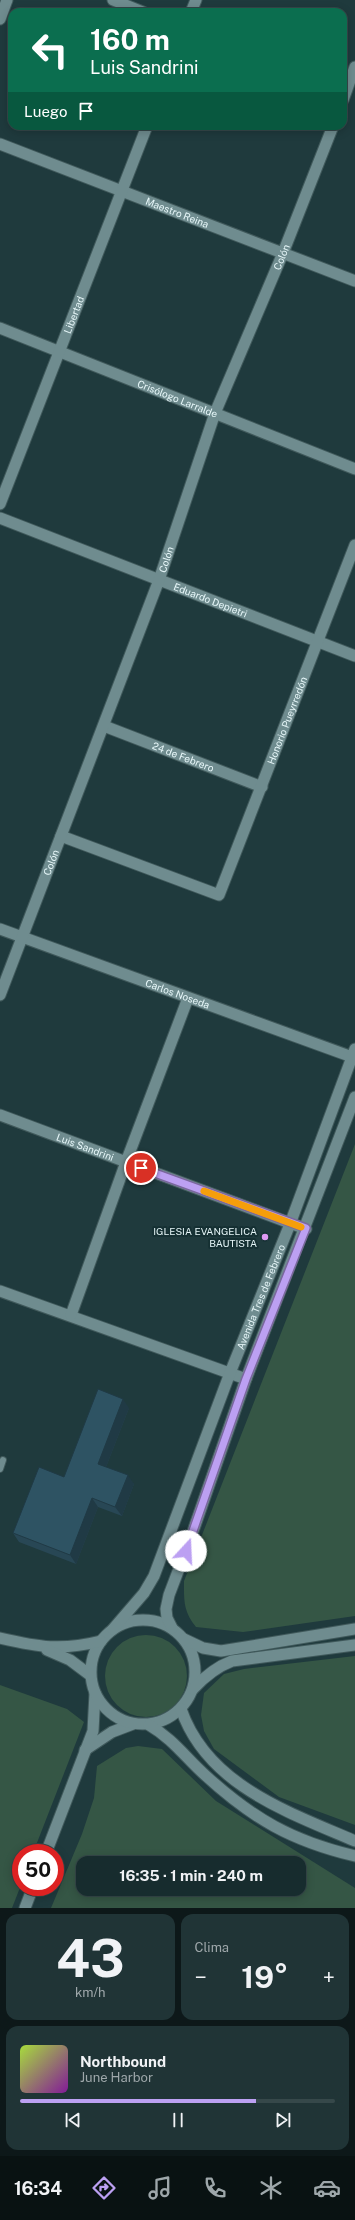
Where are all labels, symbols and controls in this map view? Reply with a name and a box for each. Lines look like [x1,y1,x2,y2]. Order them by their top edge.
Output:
text: 160 m [90,23,170,56]
icon: left [24,24,76,76]
text: Luis Sandrini [90,57,199,78]
icon: arrive [75,100,97,122]
text: Luego [24,103,67,120]
street label: Maestro Reina [144,195,211,230]
street label: Colón [271,242,292,272]
street label: Libertad [61,294,86,335]
street label: Crisólogo Larralde [136,377,220,420]
street label: Colón [156,545,176,574]
street label: Eduardo Depietri [172,580,249,620]
street label: Honorio Pueyrredón [264,675,309,766]
street label: 24 de Febrero [151,739,216,774]
street label: Colón [40,848,61,877]
street label: Carlos Noseda [144,976,211,1011]
street label: Luis Sandrini [55,1131,116,1163]
pin [124,1151,158,1185]
icon: arrive [130,1157,152,1179]
place label: IGLESIA EVANGELICA BAUTISTA [153,1225,257,1249]
marker: IGLESIA EVANGELICA BAUTISTA [260,1232,270,1242]
street label: Avenida Tres de Febrero [234,1242,287,1351]
position arrow [165,1530,207,1572]
speed limit sign: 50 [12,1844,64,1896]
text: 16:35 · 1 min · 240 m [119,1867,263,1884]
text: 43 [56,1928,125,1989]
text: Clima [195,1940,229,1955]
text: 19° [241,1959,288,1995]
text: − [195,1964,207,1990]
text: + [323,1964,335,1990]
text: km/h [75,1985,106,2000]
text: Northbound [80,2053,166,2070]
text: June Harbor [80,2070,153,2085]
icon: previous [62,2109,84,2131]
icon: pause [167,2109,189,2131]
icon: next [272,2109,294,2131]
icon: directions [90,2174,118,2202]
icon: music [146,2174,174,2202]
icon: phone [201,2174,229,2202]
icon: climate [257,2174,285,2202]
icon: car [313,2174,341,2202]
text: 16:34 [14,2178,62,2199]

